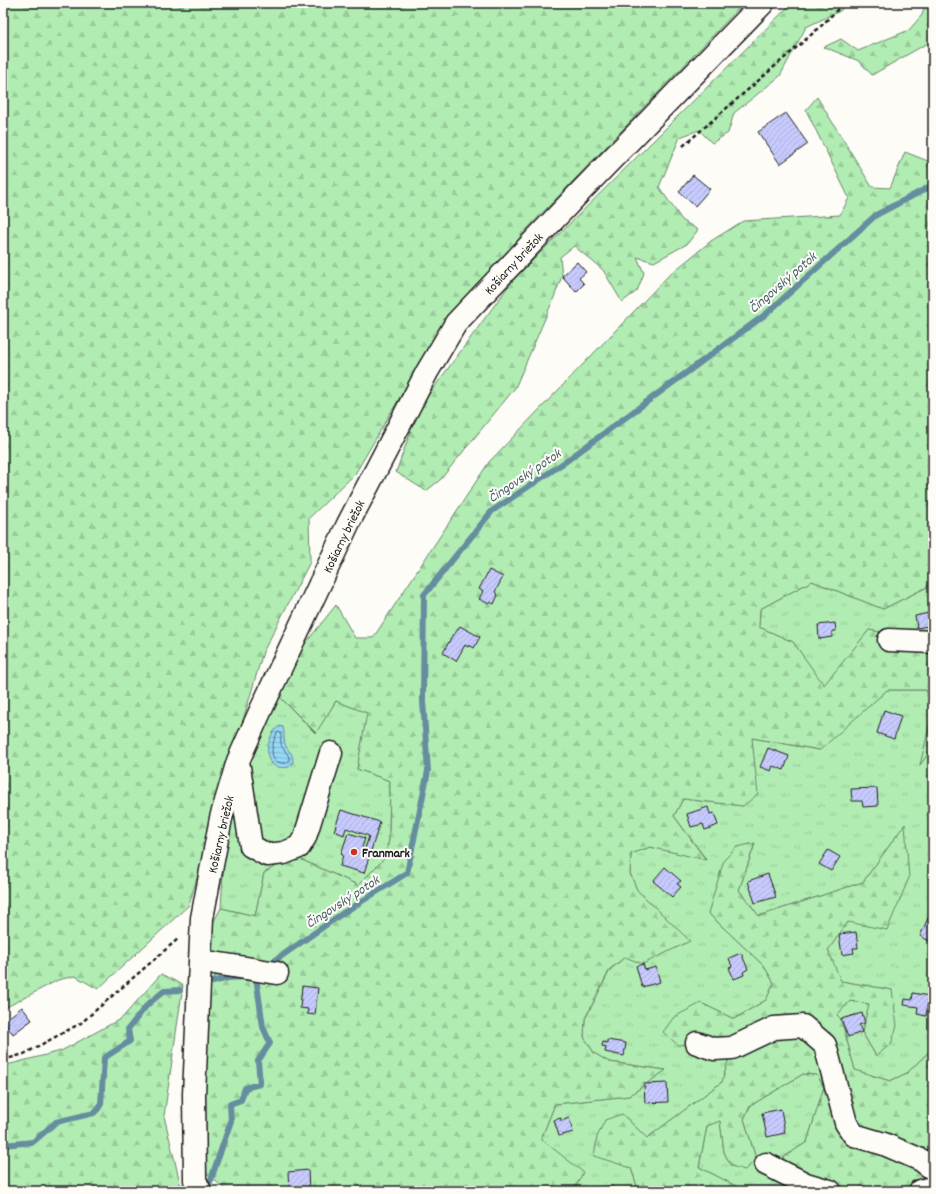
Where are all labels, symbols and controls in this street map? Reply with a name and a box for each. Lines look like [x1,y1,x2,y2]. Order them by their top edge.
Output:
street label: Košiarny briežok [481,229,549,300]
water label: Čingovský potok [745,247,823,319]
water label: Čingovský potok [485,444,567,509]
street label: Košiarny briežok [319,497,371,577]
street label: Košiarny briežok [204,794,241,875]
place label: Franmark [362,845,411,864]
marker: Franmark [349,847,359,857]
water label: Čingovský potok [302,871,385,934]

